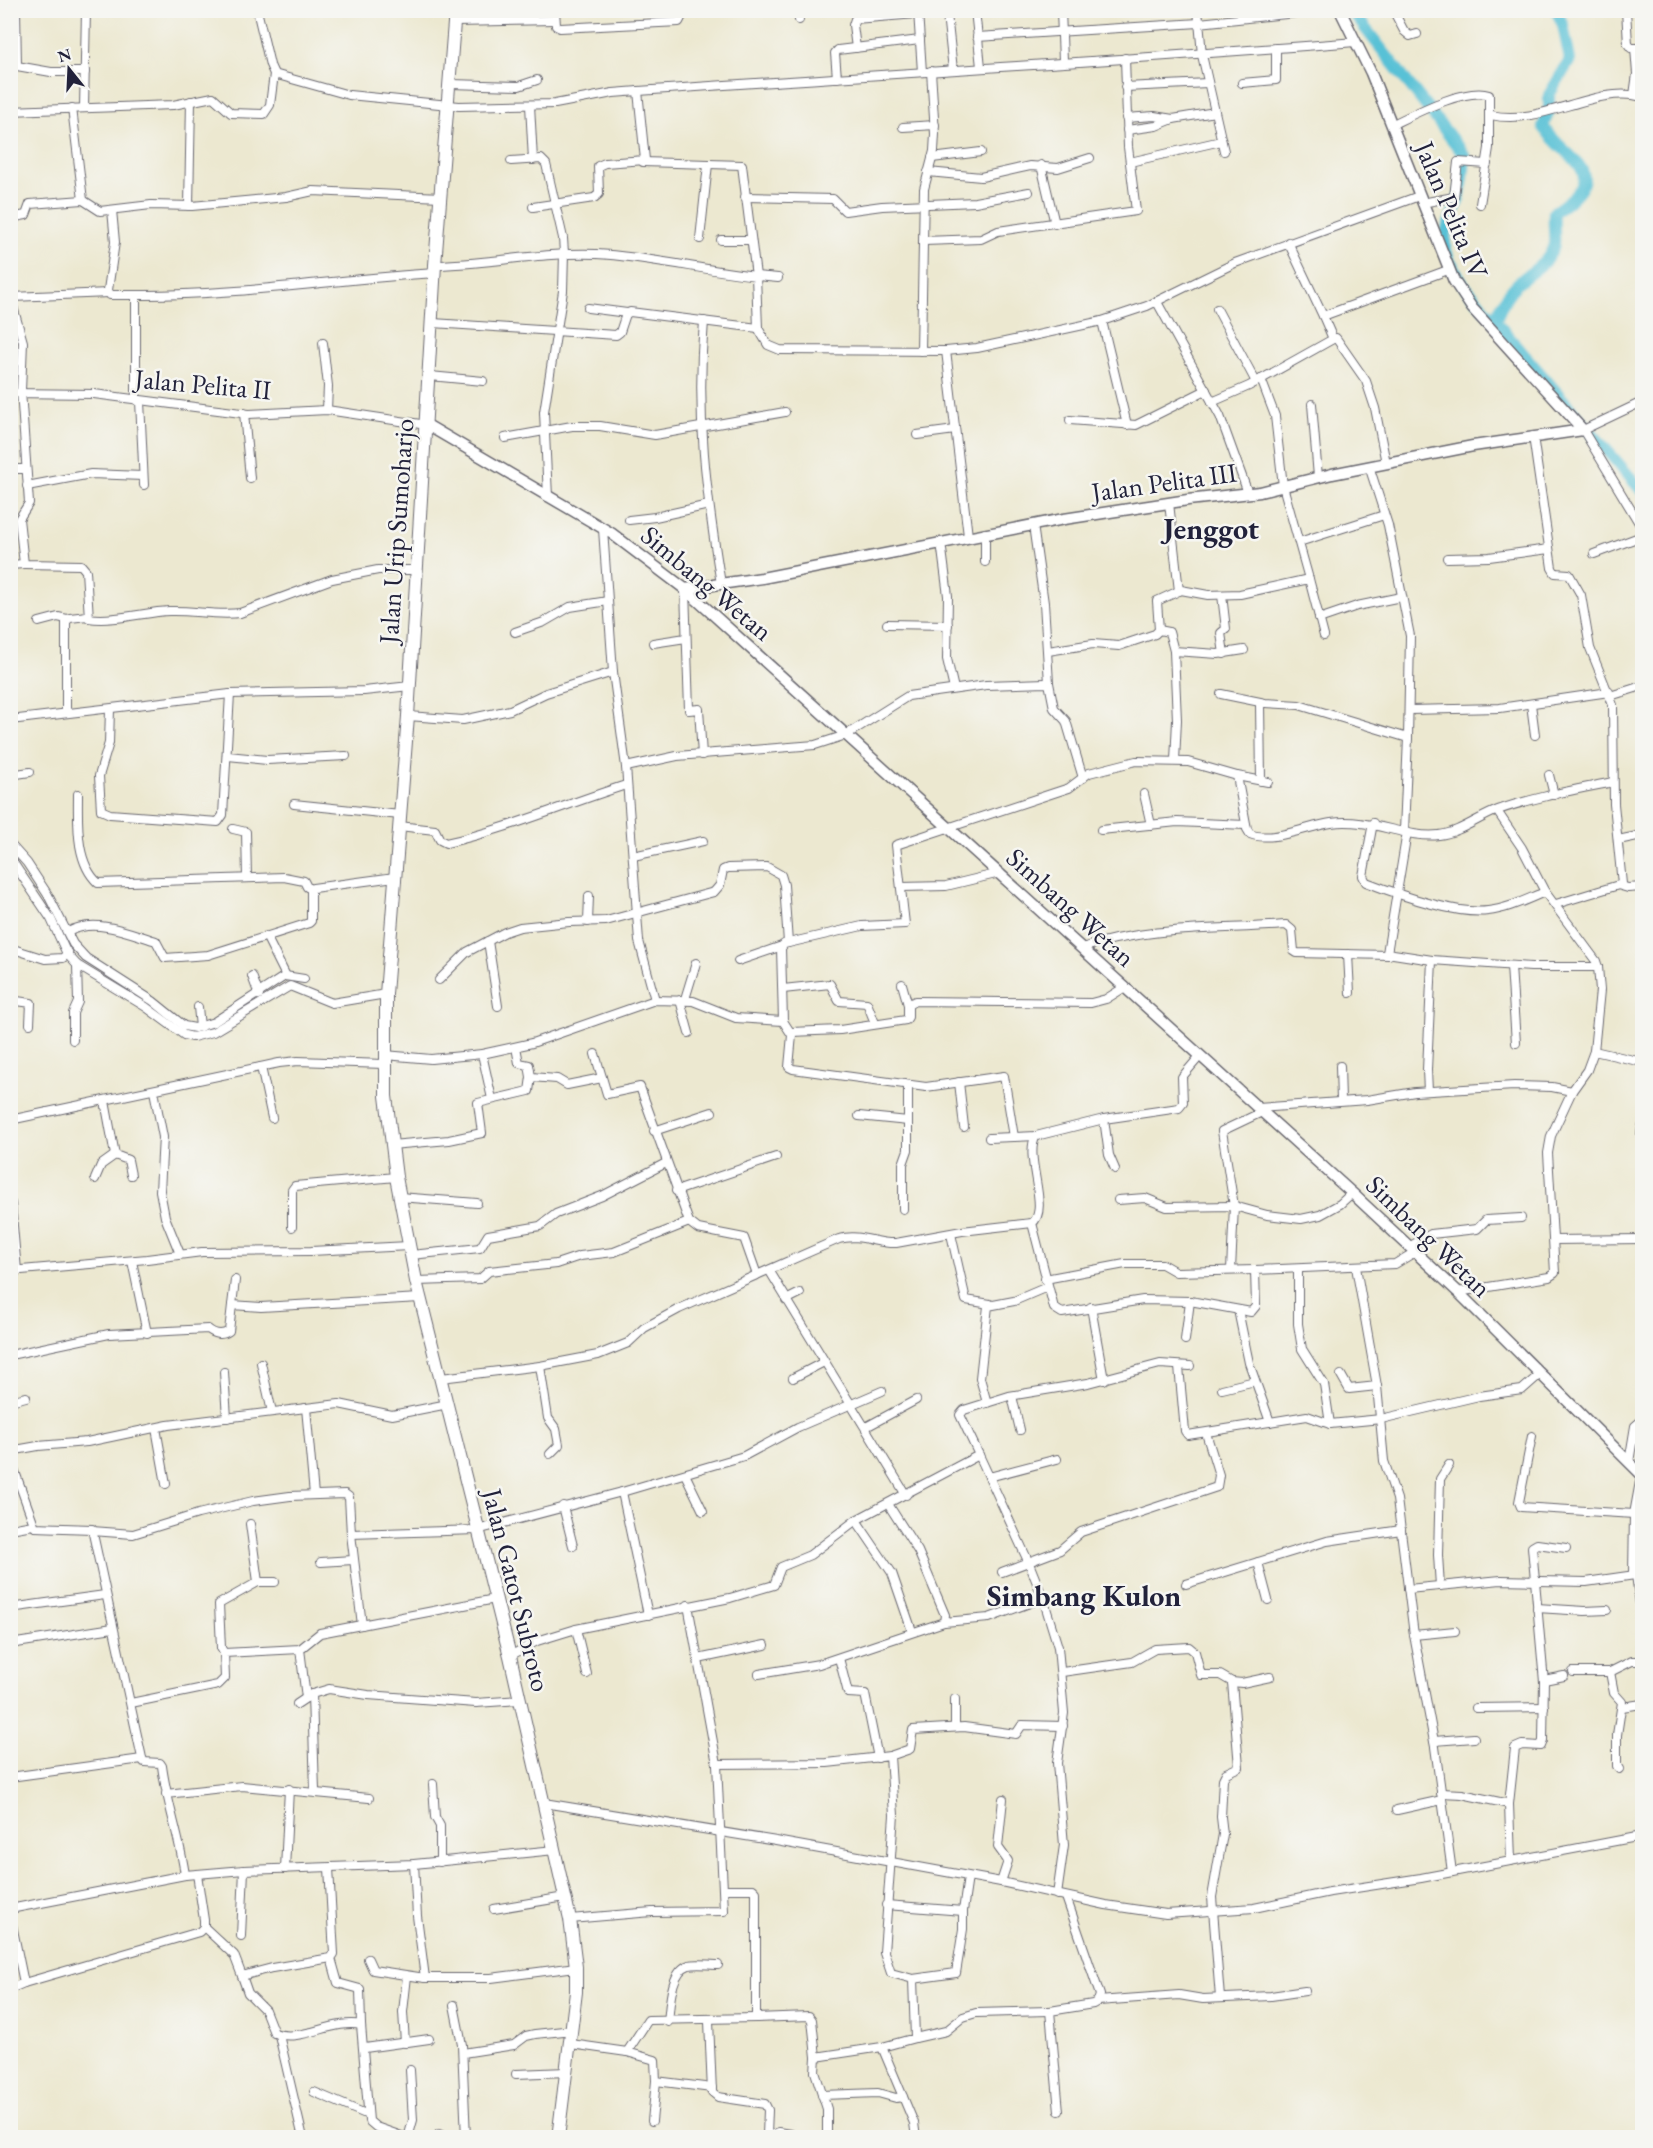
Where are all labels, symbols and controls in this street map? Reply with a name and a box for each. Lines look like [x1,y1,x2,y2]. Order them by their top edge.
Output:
north arrow [39,39,99,99]
text: N [55,43,74,67]
street label: Jalan Pelita IV [1407,134,1497,285]
street label: Jalan Pelita II [131,360,273,407]
street label: Jalan Urip Sumoharjo [371,417,421,647]
street label: Jalan Pelita III [1087,454,1239,510]
district label: Jenggot [1160,509,1260,548]
street label: Simbang Wetan [634,518,780,648]
street label: Simbang Wetan [999,840,1143,974]
street label: Simbang Wetan [1359,1167,1499,1305]
street label: Jalan Gatot Subroto [474,1483,559,1695]
district label: Simbang Kulon [987,1576,1181,1615]

